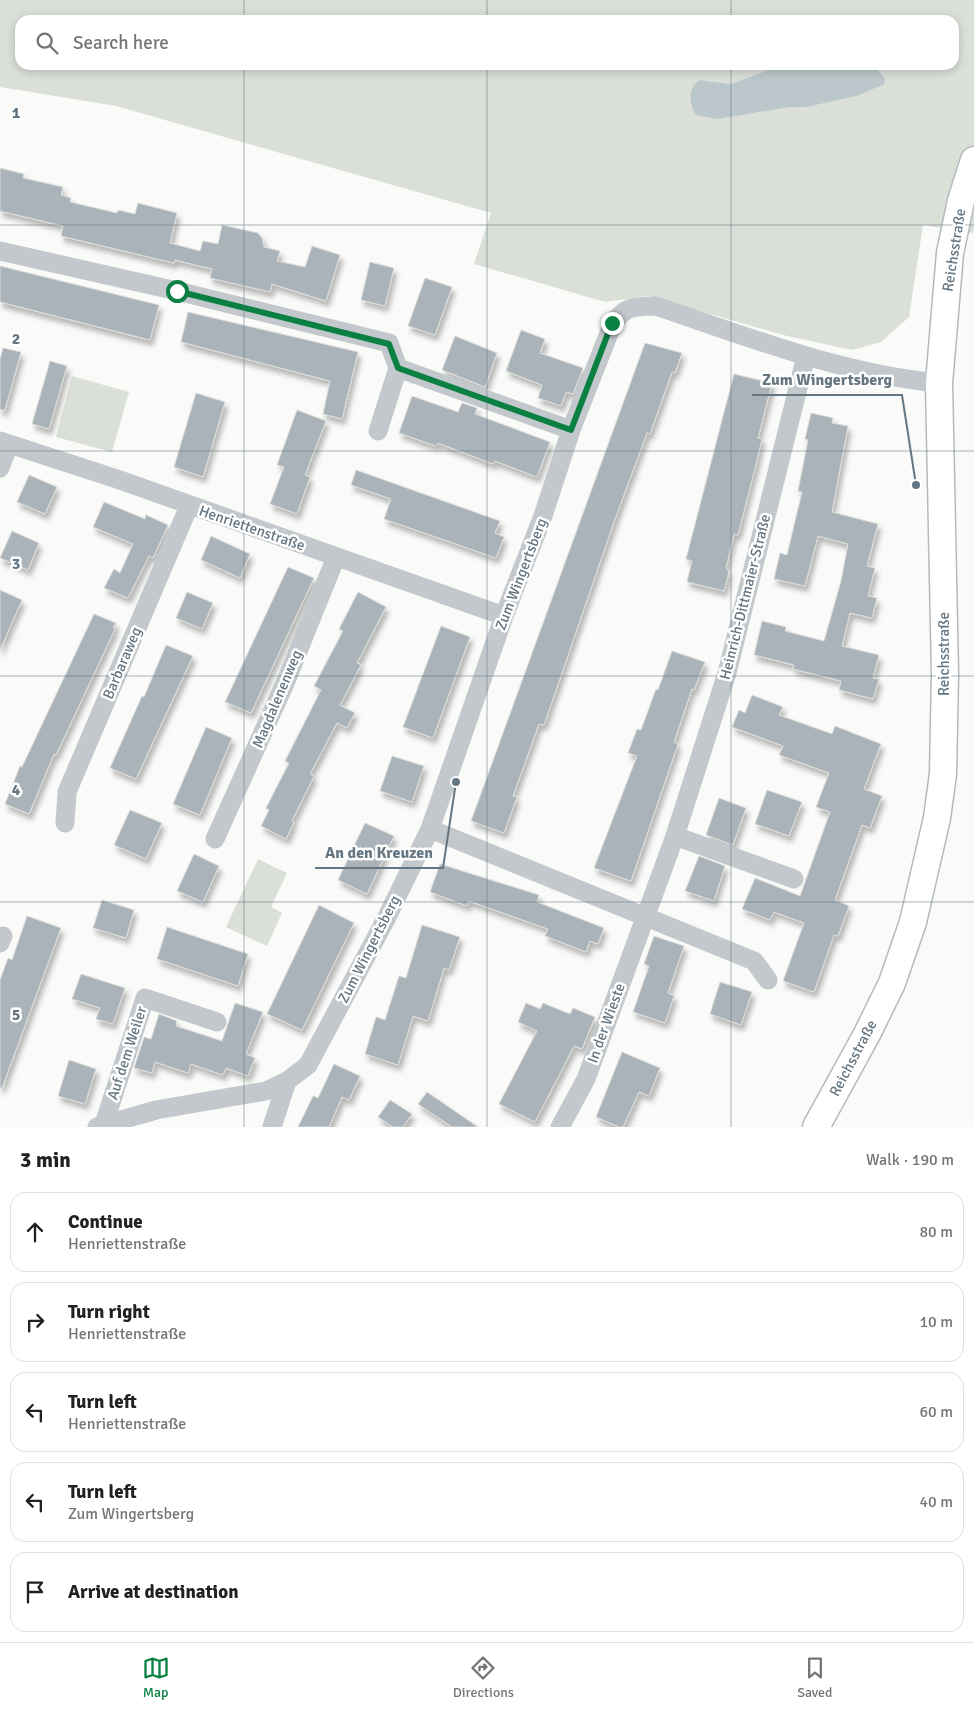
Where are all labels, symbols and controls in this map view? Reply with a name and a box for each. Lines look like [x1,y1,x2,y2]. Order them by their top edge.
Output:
search box [15,15,959,70]
icon: search [33,29,61,57]
text: Search here [73,31,169,55]
text: 1 [12,103,21,123]
street label: Reichsstraße [939,207,969,293]
route start [166,280,189,303]
route end [601,312,624,335]
text: 2 [12,329,20,349]
callout: Zum Wingertsberg [752,364,902,395]
text: Zum Wingertsberg [762,370,892,390]
street label: Henriettenstraße [197,501,307,555]
street label: Heinrich-Dittmaier-Straße [716,512,774,682]
street label: Zum Wingertsberg [491,515,551,632]
text: 3 [12,554,20,574]
street label: Reichsstraße [935,612,953,696]
street label: Barbaraweg [99,624,145,702]
street label: Magdalenenweg [248,647,306,751]
text: 4 [12,780,21,800]
callout: An den Kreuzen [315,837,443,868]
text: An den Kreuzen [325,843,433,863]
street label: Zum Wingertsberg [334,892,404,1006]
street label: In der Wieste [583,981,629,1065]
street label: Auf dem Weiler [103,1004,151,1102]
text: 5 [12,1005,20,1025]
street label: Reichsstraße [825,1017,881,1099]
text: 3 min [20,1147,71,1173]
text: Walk · 190 m [866,1150,954,1170]
text: Continue [68,1210,143,1234]
icon: ahead [21,1218,49,1246]
text: 80 m [919,1222,953,1242]
text: Henriettenstraße [68,1234,186,1254]
text: Turn right [68,1300,150,1324]
icon: right [21,1308,49,1336]
text: 10 m [919,1312,953,1332]
text: Henriettenstraße [68,1324,186,1344]
text: Turn left [68,1390,137,1414]
icon: left [21,1398,49,1426]
text: 60 m [919,1402,953,1422]
text: Henriettenstraße [68,1414,186,1434]
text: Turn left [68,1480,137,1504]
icon: left [21,1488,49,1516]
text: 40 m [919,1492,953,1512]
text: Zum Wingertsberg [68,1504,194,1524]
icon: arrive [21,1578,49,1606]
text: Arrive at destination [68,1580,239,1604]
tab: Map [142,1654,170,1701]
tab: Directions [453,1654,514,1701]
tab: Saved [797,1654,832,1701]

